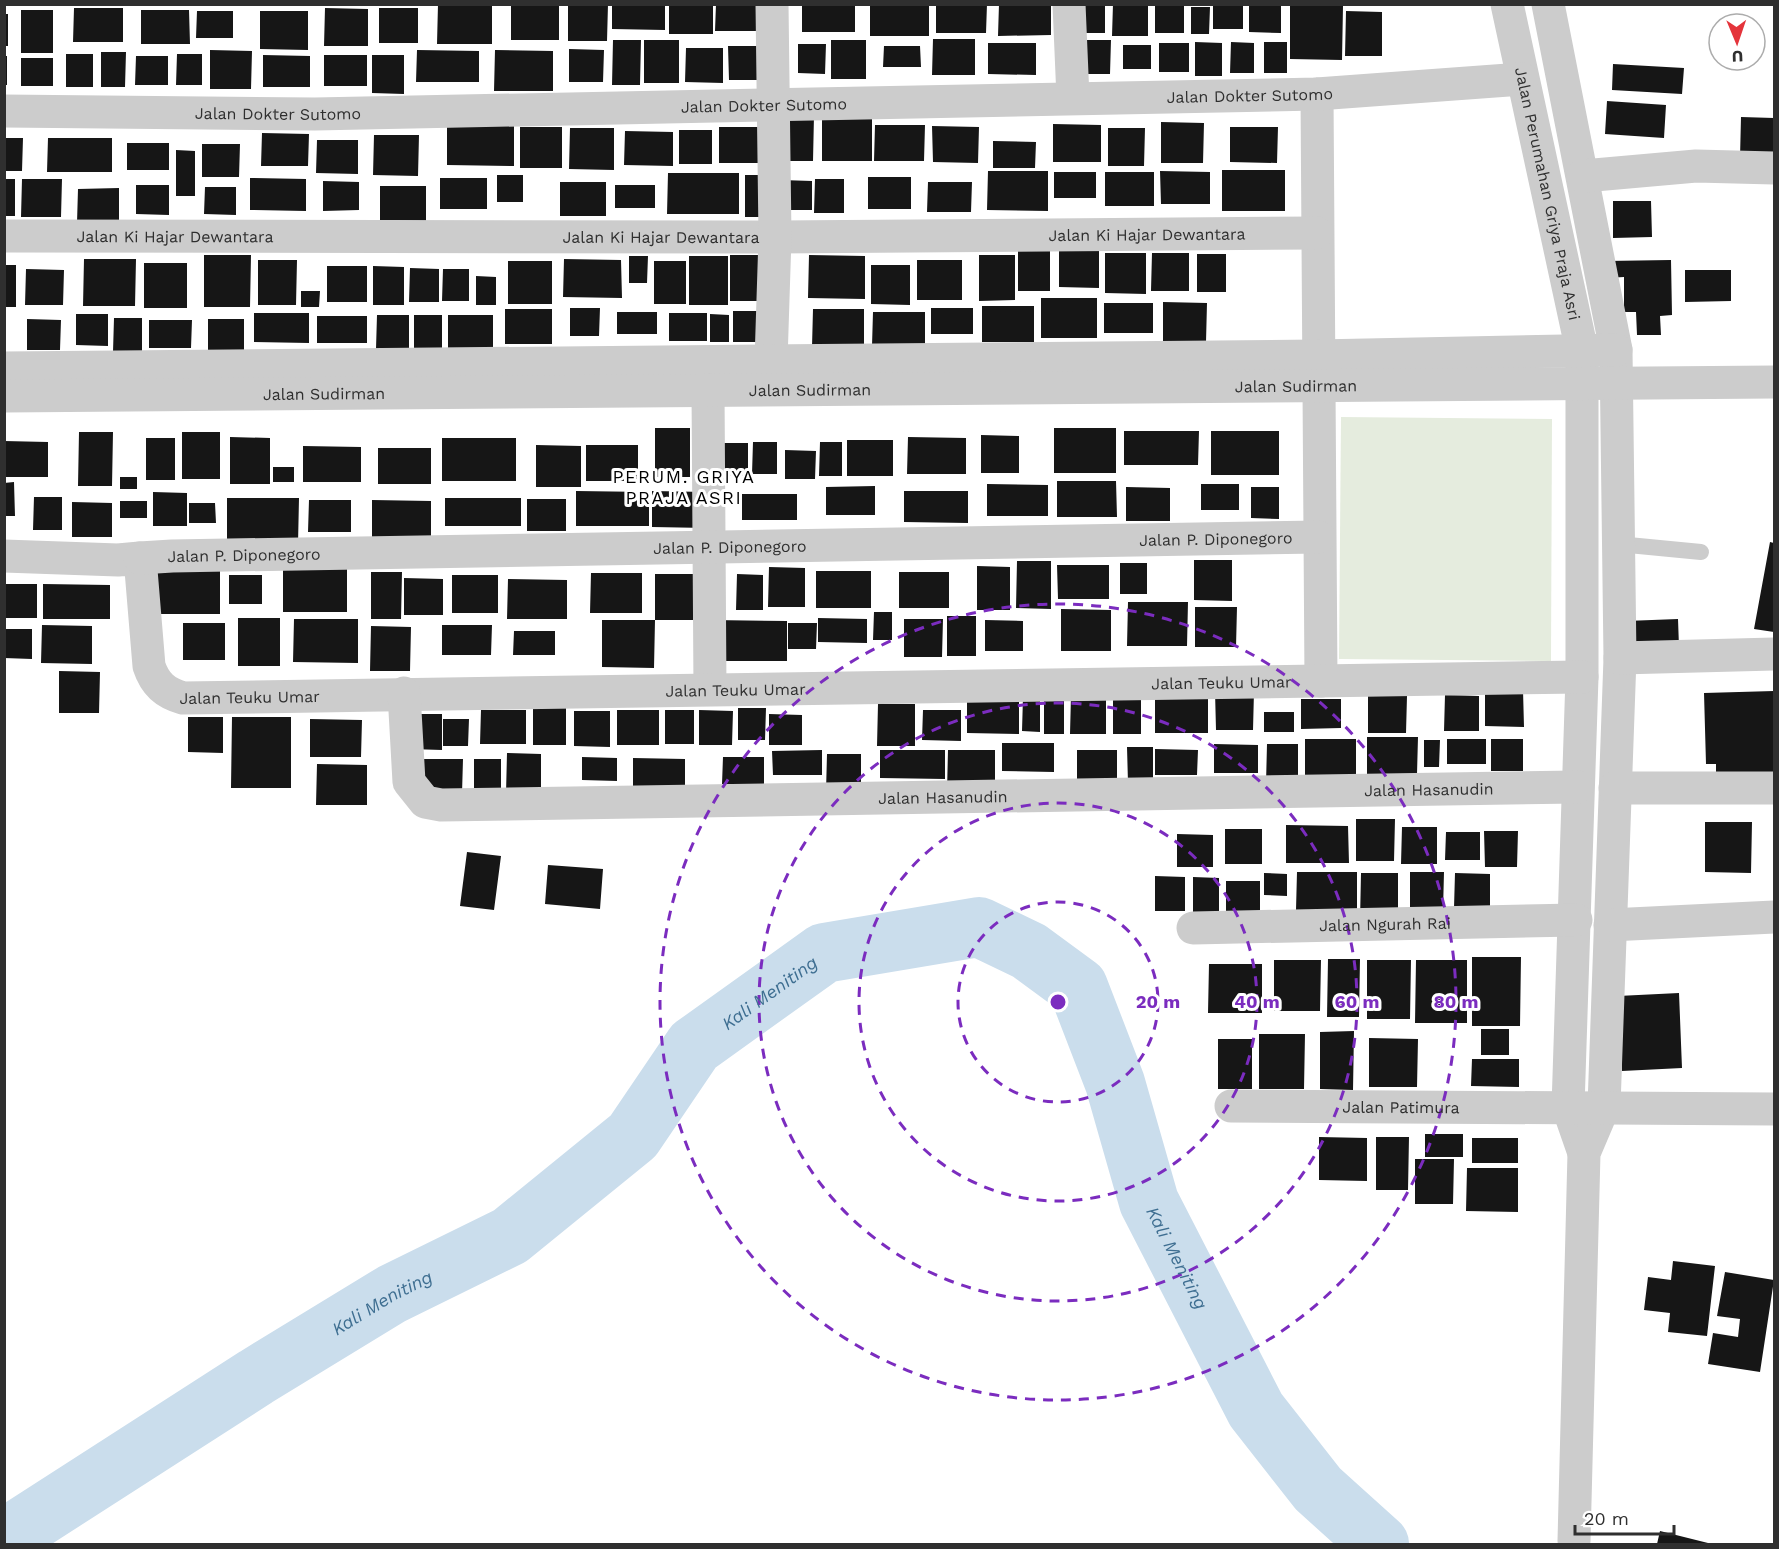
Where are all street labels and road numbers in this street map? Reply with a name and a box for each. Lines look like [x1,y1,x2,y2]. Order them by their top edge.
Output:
street label: Jalan Perumahan Griya Praja Asri [1511,65,1585,322]
street label: Jalan Dokter Sutomo [1166,83,1334,106]
street label: Jalan Dokter Sutomo [681,94,847,116]
street label: Jalan Dokter Sutomo [195,103,361,124]
street label: Jalan Ki Hajar Dewantara [1048,224,1246,244]
street label: Jalan Ki Hajar Dewantara [77,227,273,246]
street label: Jalan Ki Hajar Dewantara [563,227,759,246]
street label: Jalan Sudirman [1235,376,1357,396]
street label: Jalan Sudirman [749,380,871,400]
street label: Jalan Sudirman [263,383,385,403]
street label: Jalan P. Diponegoro [1139,528,1293,549]
street label: Jalan P. Diponegoro [653,536,807,558]
street label: Jalan P. Diponegoro [167,544,321,566]
street label: Jalan Teuku Umar [1151,672,1292,693]
street label: Jalan Teuku Umar [665,679,806,700]
street label: Jalan Teuku Umar [179,686,320,708]
street label: Jalan Hasanudin [1364,779,1494,800]
street label: Jalan Hasanudin [878,787,1008,808]
street label: Jalan Ngurah Rai [1319,913,1451,935]
street label: Jalan Patimura [1342,1097,1460,1117]

